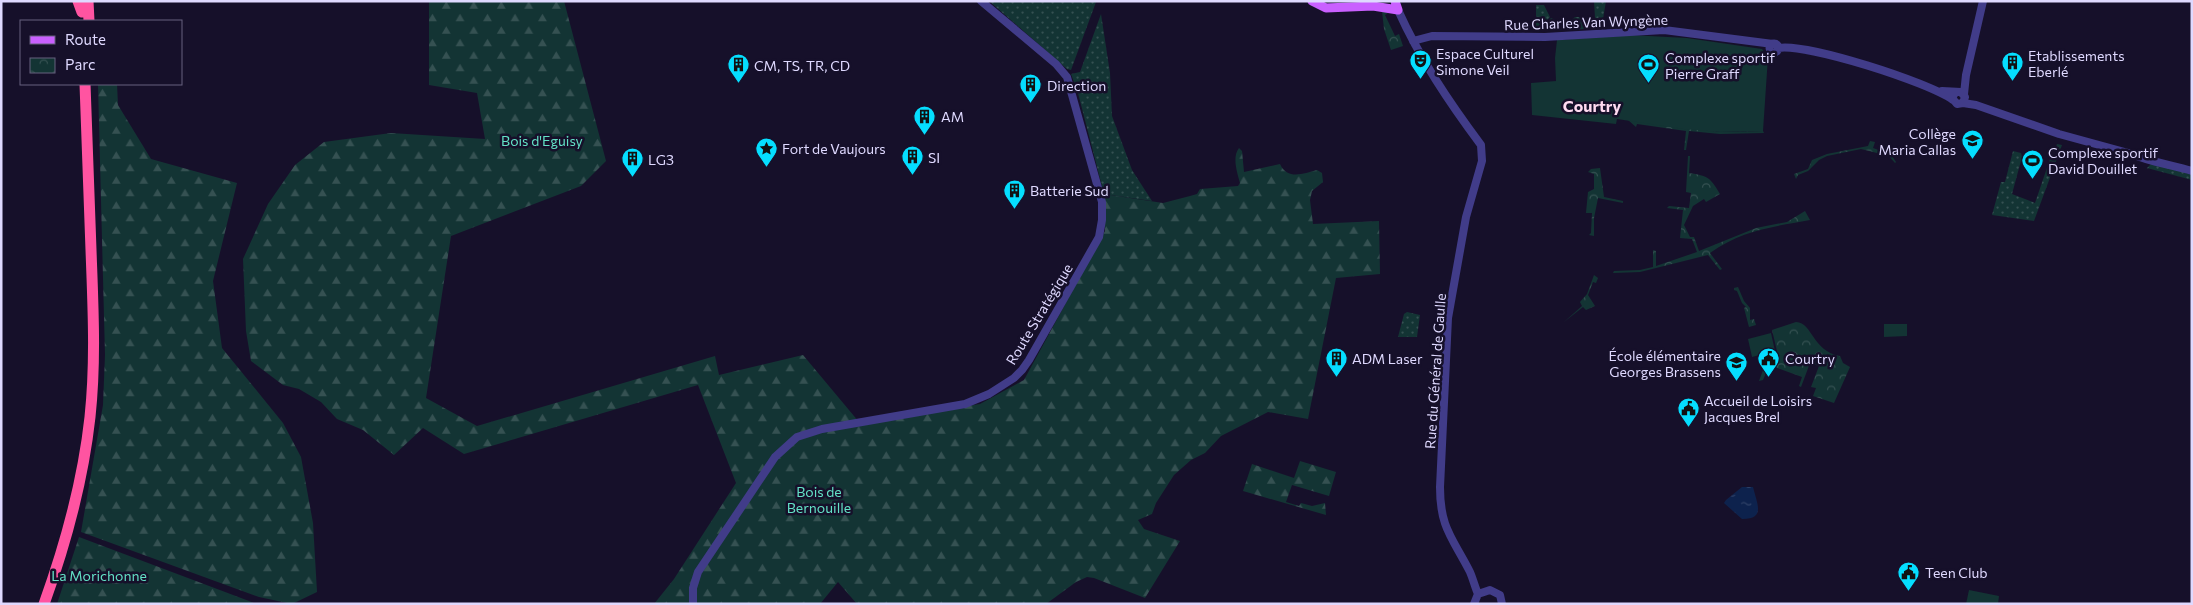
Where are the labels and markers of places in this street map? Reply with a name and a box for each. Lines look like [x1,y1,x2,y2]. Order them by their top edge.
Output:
place label: Espace Culturel Simone Veil [1436,45,1534,78]
place label: Etablissements Eberlé [2028,47,2125,80]
theatre icon: Espace Culturel Simone Veil [1408,49,1432,80]
place label: Complexe sportif Pierre Graff [1665,49,1776,82]
building icon: Etablissements Eberlé [2000,51,2024,82]
building icon: CM, TS, TR, CD [726,53,750,84]
sports icon: Complexe sportif Pierre Graff [1637,53,1661,84]
place label: CM, TS, TR, CD [754,57,850,74]
building icon: Direction [1019,73,1043,104]
place label: Direction [1047,77,1106,94]
building icon: AM [913,104,937,135]
place label: AM [941,108,964,125]
place label: Collège Maria Callas [1879,125,1956,158]
school or university icon: Collège Maria Callas [1960,129,1984,160]
place icon: Fort de Vaujours [754,136,778,167]
place label: Fort de Vaujours [782,140,886,157]
place label: Complexe sportif David Douillet [2048,144,2159,177]
building icon: SI [900,145,924,176]
building icon: LG3 [620,147,644,178]
sports icon: Complexe sportif David Douillet [2020,148,2044,179]
place label: SI [928,149,940,166]
place label: LG3 [648,151,674,168]
building icon: Batterie Sud [1002,178,1026,209]
place label: Batterie Sud [1030,182,1109,199]
building icon: ADM Laser [1324,346,1348,377]
public building icon: Courtry [1757,346,1781,377]
place label: École élémentaire Georges Brassens [1608,347,1721,380]
place label: ADM Laser [1352,350,1423,367]
place label: Courtry [1785,350,1835,367]
school or university icon: École élémentaire Georges Brassens [1725,351,1749,382]
place label: Accueil de Loisirs Jacques Brel [1704,392,1812,425]
public building icon: Accueil de Loisirs Jacques Brel [1676,396,1700,427]
public building icon: Teen Club [1897,560,1921,591]
place label: Teen Club [1925,564,1988,581]

